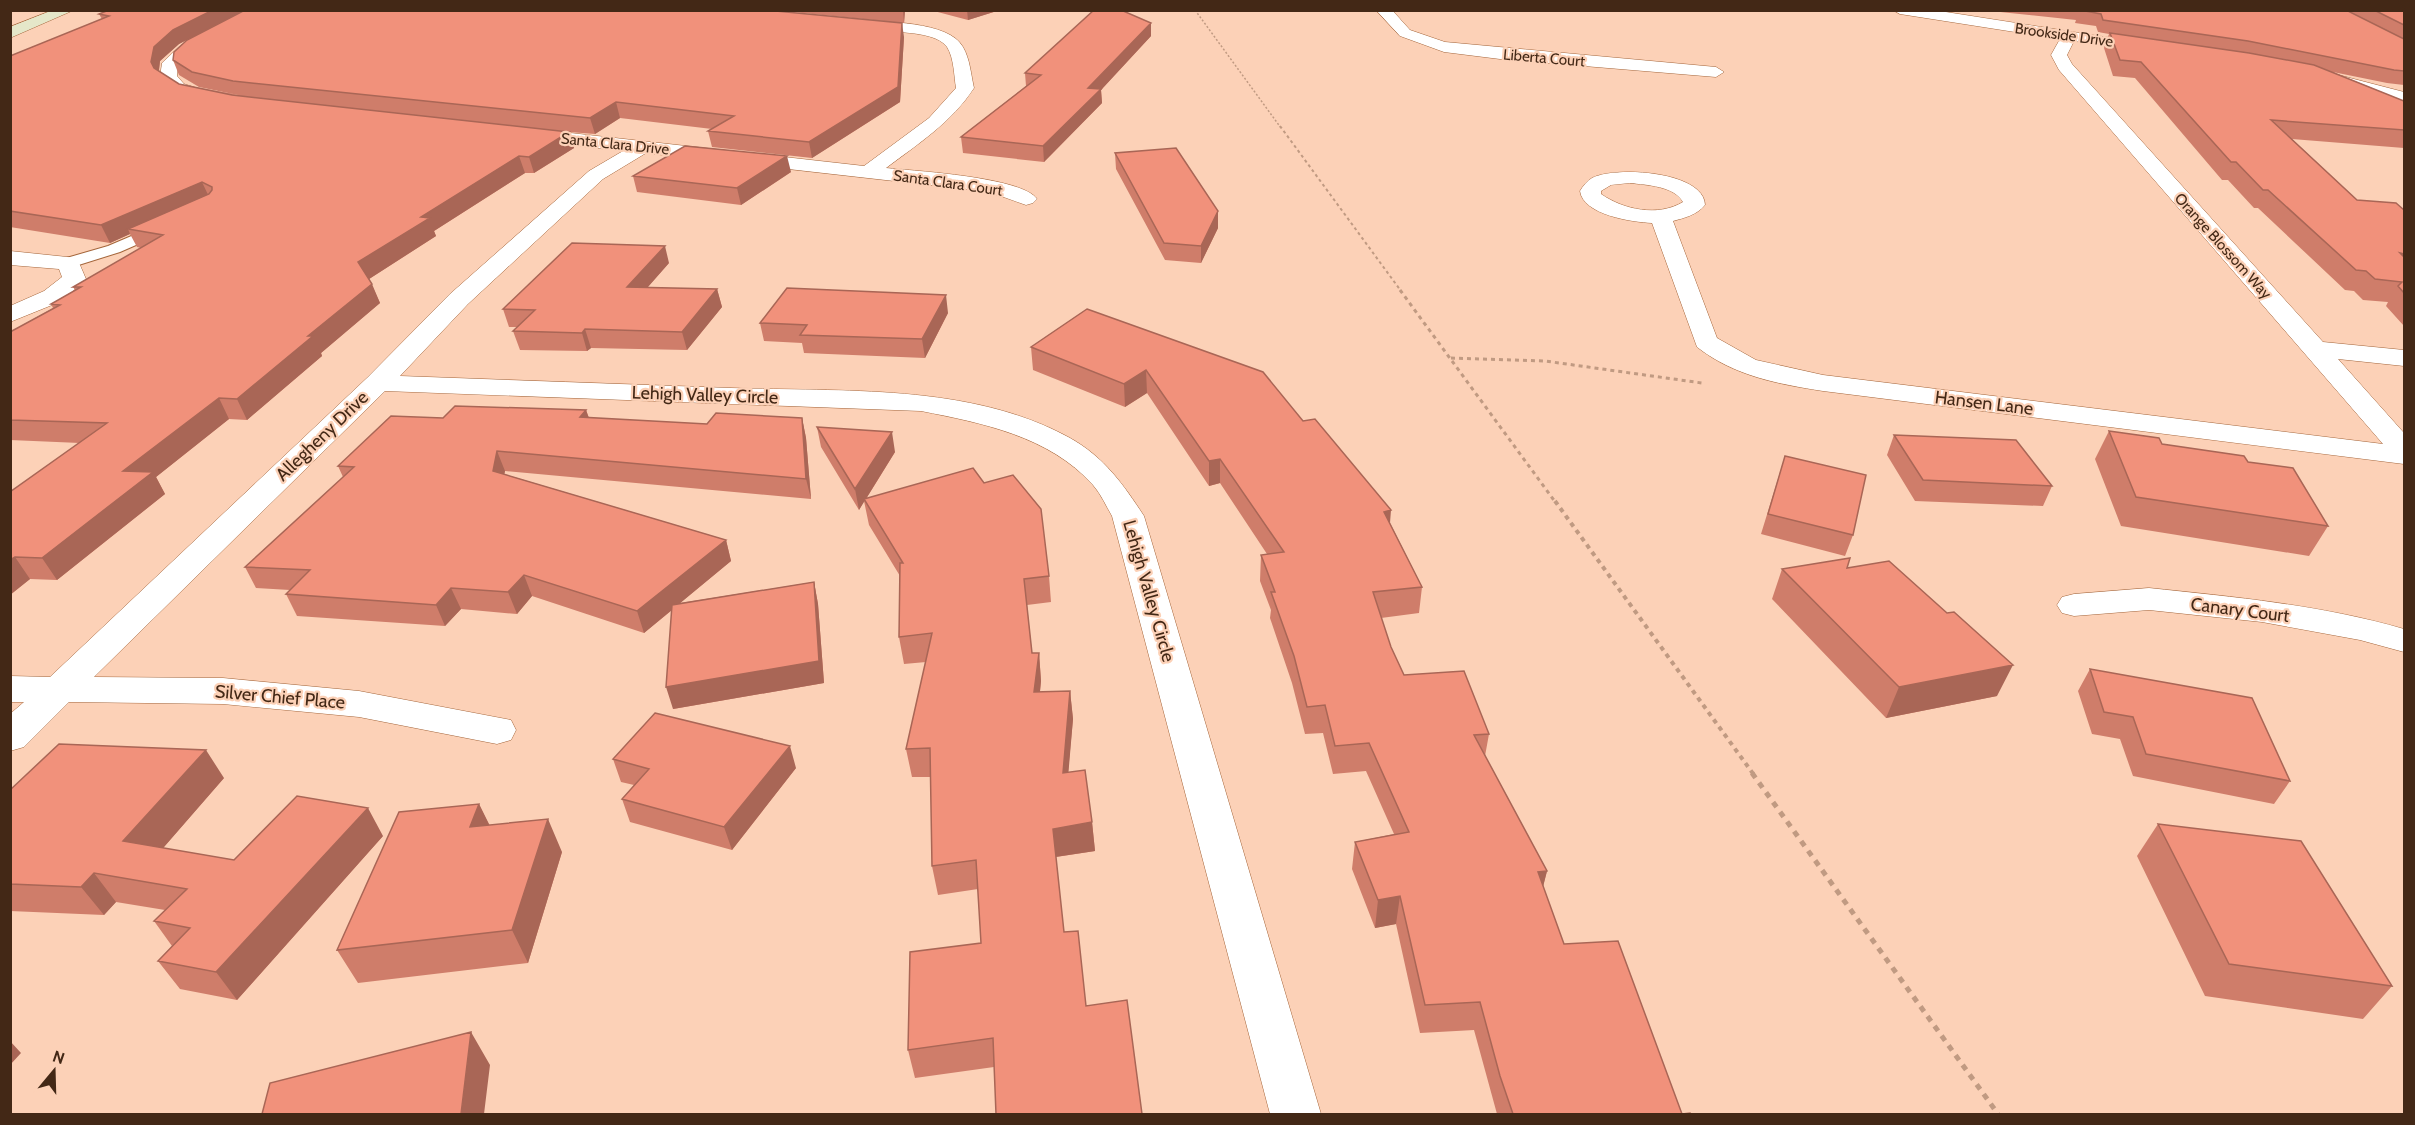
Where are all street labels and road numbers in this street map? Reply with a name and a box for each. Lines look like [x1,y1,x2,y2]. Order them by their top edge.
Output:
street label: Brookside Drive [2014,19,2115,51]
street label: Liberta Court [1502,45,1586,71]
street label: Santa Clara Drive [560,129,670,159]
street label: Santa Clara Court [892,166,1004,200]
street label: Orange Blossom Way [2171,189,2275,303]
street label: Lehigh Valley Circle [631,381,779,409]
street label: Allegheny Drive [271,386,373,486]
street label: Hansen Lane [1934,386,2034,420]
street label: Lehigh Valley Circle [1118,518,1180,664]
street label: Canary Court [2189,593,2291,627]
street label: Silver Chief Place [214,680,346,714]

